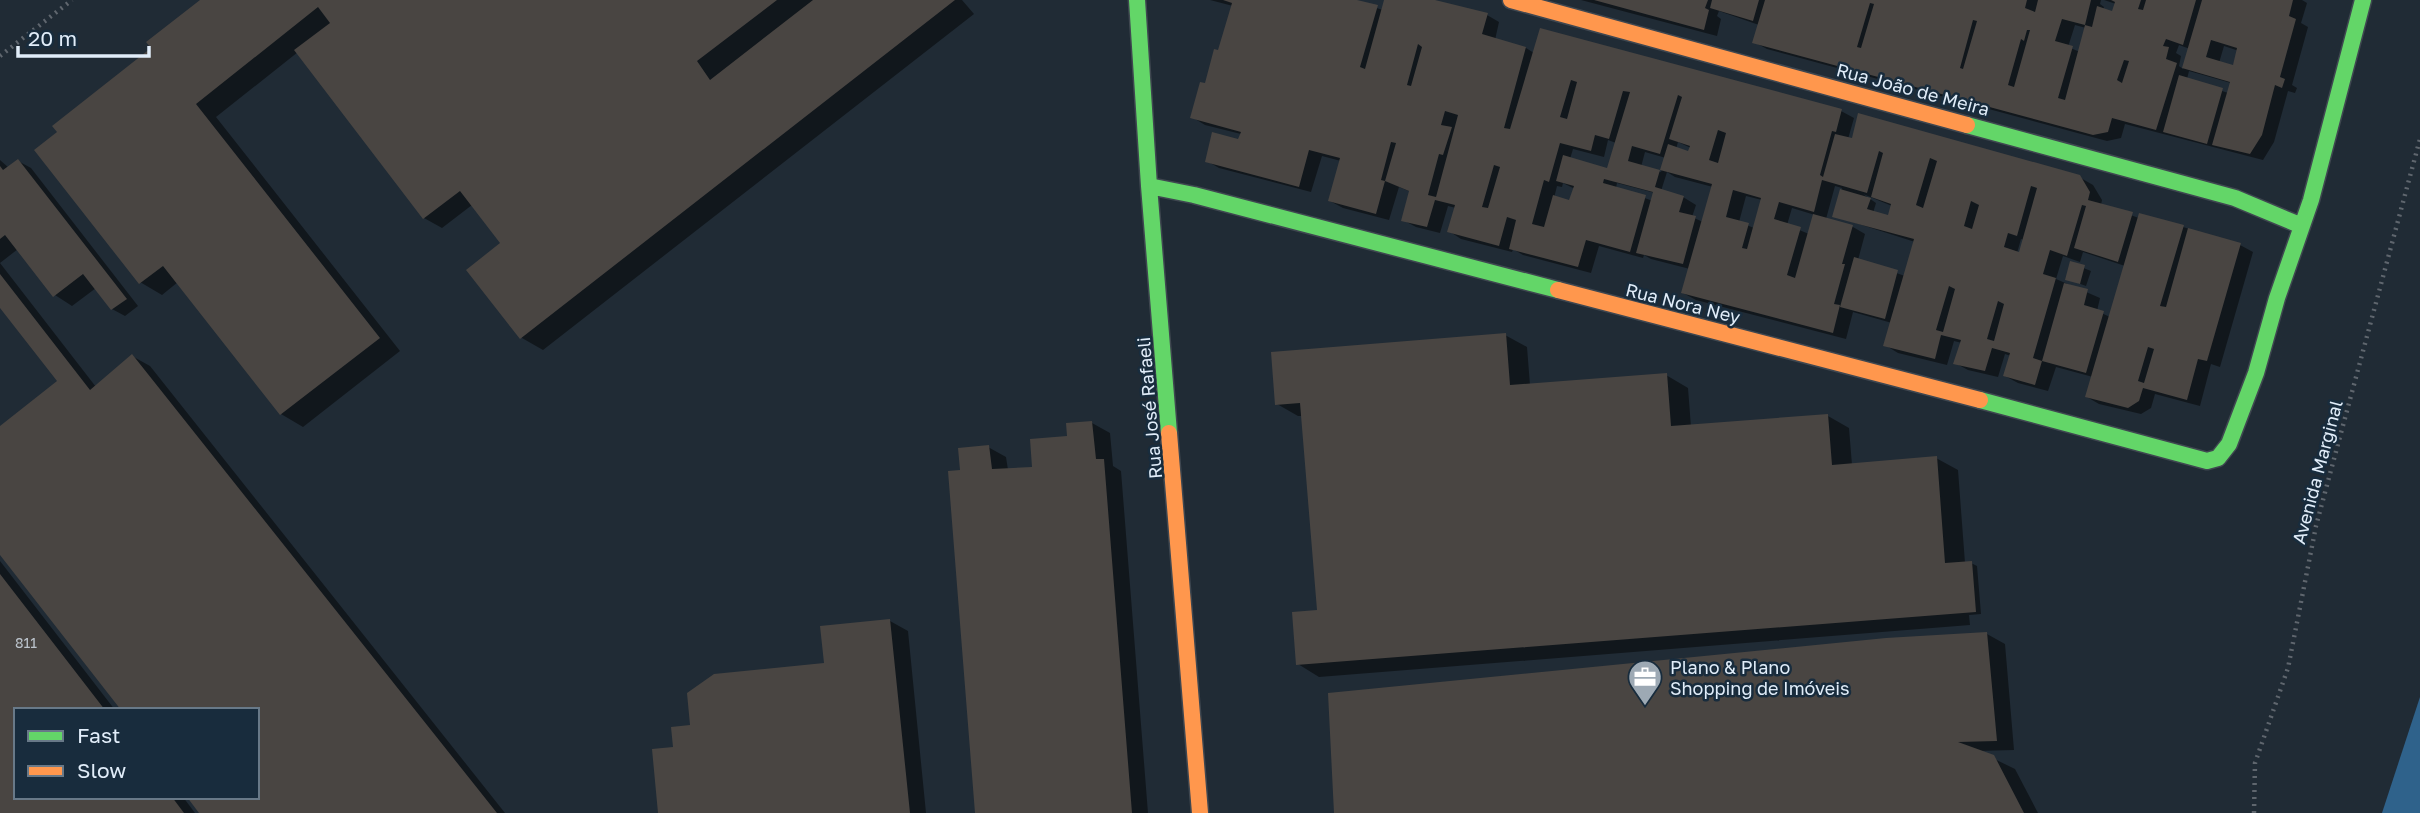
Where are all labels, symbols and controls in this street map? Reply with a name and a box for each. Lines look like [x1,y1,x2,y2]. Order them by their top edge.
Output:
scale bar [18,14,149,58]
text: 20 m [28,25,77,51]
street label: Rua João de Meira [1834,58,1992,120]
street label: Rua Nora Ney [1623,278,1743,328]
street label: Rua José Rafaeli [1132,336,1166,480]
street label: Avenida Marginal [2287,397,2347,546]
house number: 811 [15,634,37,651]
place label: Plano & Plano Shopping de Imóveis [1670,656,1850,699]
office icon: Plano & Plano Shopping de Imóveis [1626,658,1664,707]
legend [14,708,259,799]
text: Fast [77,722,120,748]
text: Slow [77,757,126,783]

